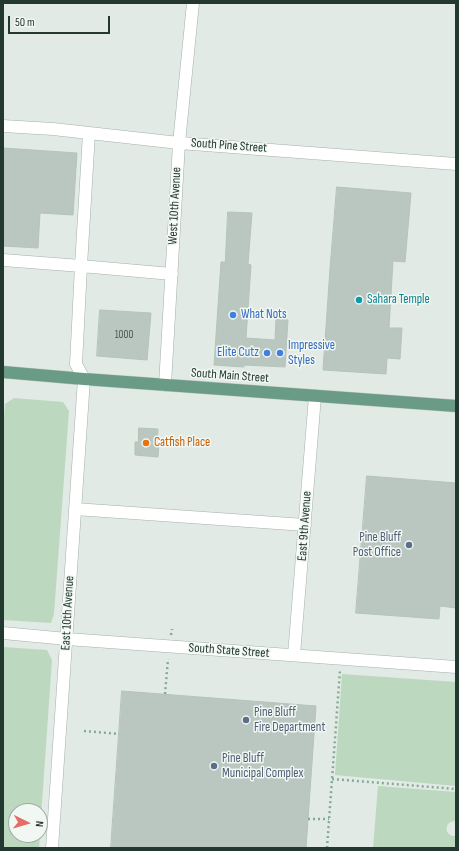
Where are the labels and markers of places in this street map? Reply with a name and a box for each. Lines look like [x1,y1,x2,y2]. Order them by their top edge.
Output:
place label: Sahara Temple [367,292,430,308]
marker: Sahara Temple [354,295,364,305]
place label: What Nots [241,307,287,323]
marker: What Nots [228,310,238,320]
place label: Impressive Styles [288,338,335,369]
place label: Elite Cutz [217,345,259,361]
marker: Elite Cutz [262,348,272,358]
marker: Impressive Styles [275,348,285,358]
place label: Catfish Place [154,435,210,451]
marker: Catfish Place [141,438,151,448]
place label: Pine Bluff Post Office [353,530,401,561]
marker: Pine Bluff Post Office [404,540,414,550]
place label: Pine Bluff Fire Department [254,705,325,736]
marker: Pine Bluff Fire Department [241,715,251,725]
place label: Pine Bluff Municipal Complex [222,751,303,782]
marker: Pine Bluff Municipal Complex [209,761,219,771]

